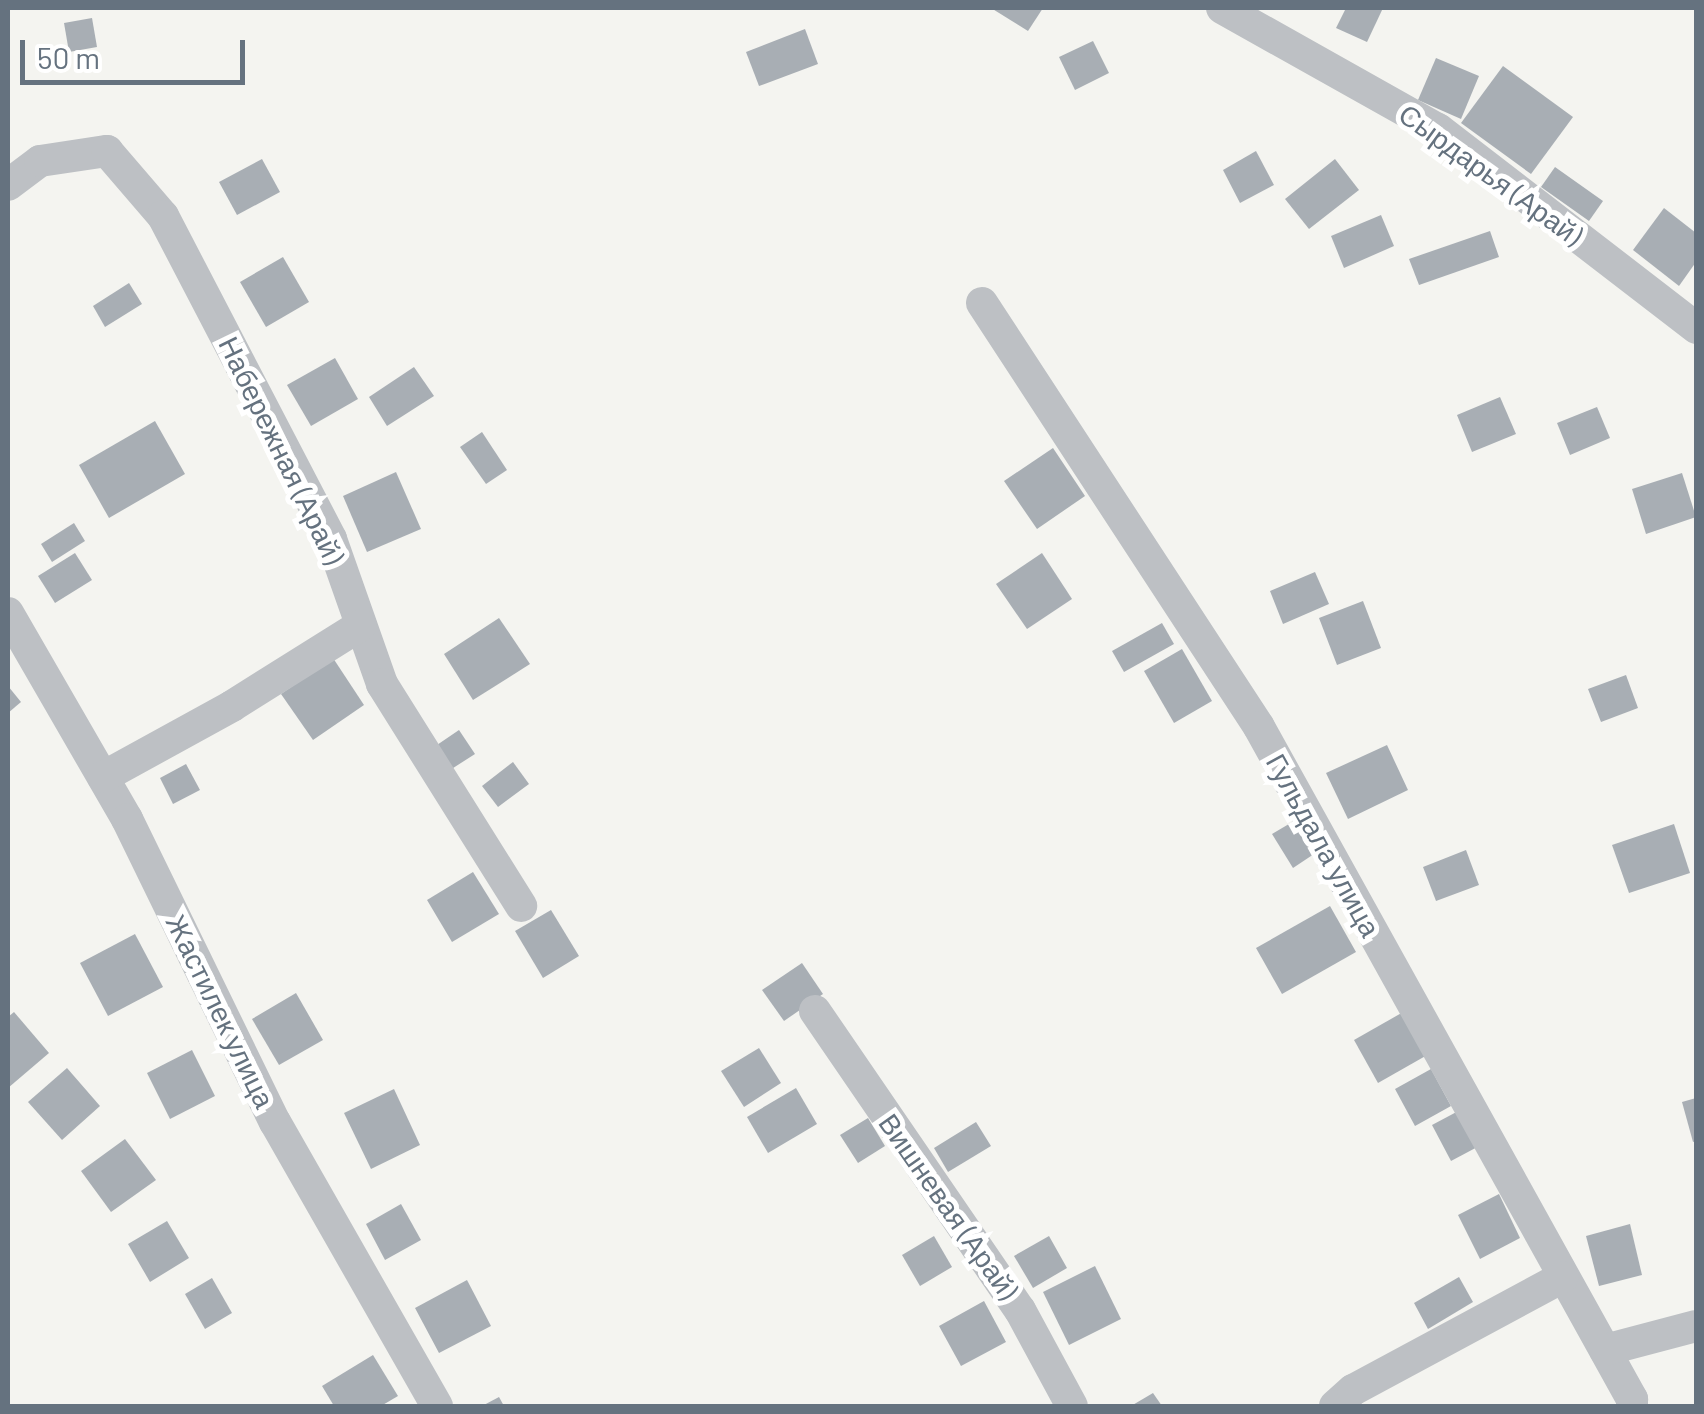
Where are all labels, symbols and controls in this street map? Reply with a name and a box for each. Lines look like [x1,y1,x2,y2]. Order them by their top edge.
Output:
scale bar [25,20,250,82]
text: 50 m [37,39,100,75]
street label: Сырдарья (Арай) [1393,96,1589,252]
street label: Набережная (Арай) [212,331,352,569]
street label: Гульдала улица [1260,748,1388,942]
street label: Жастилек улица [160,909,282,1113]
street label: Вишневая (Арай) [872,1107,1026,1305]

